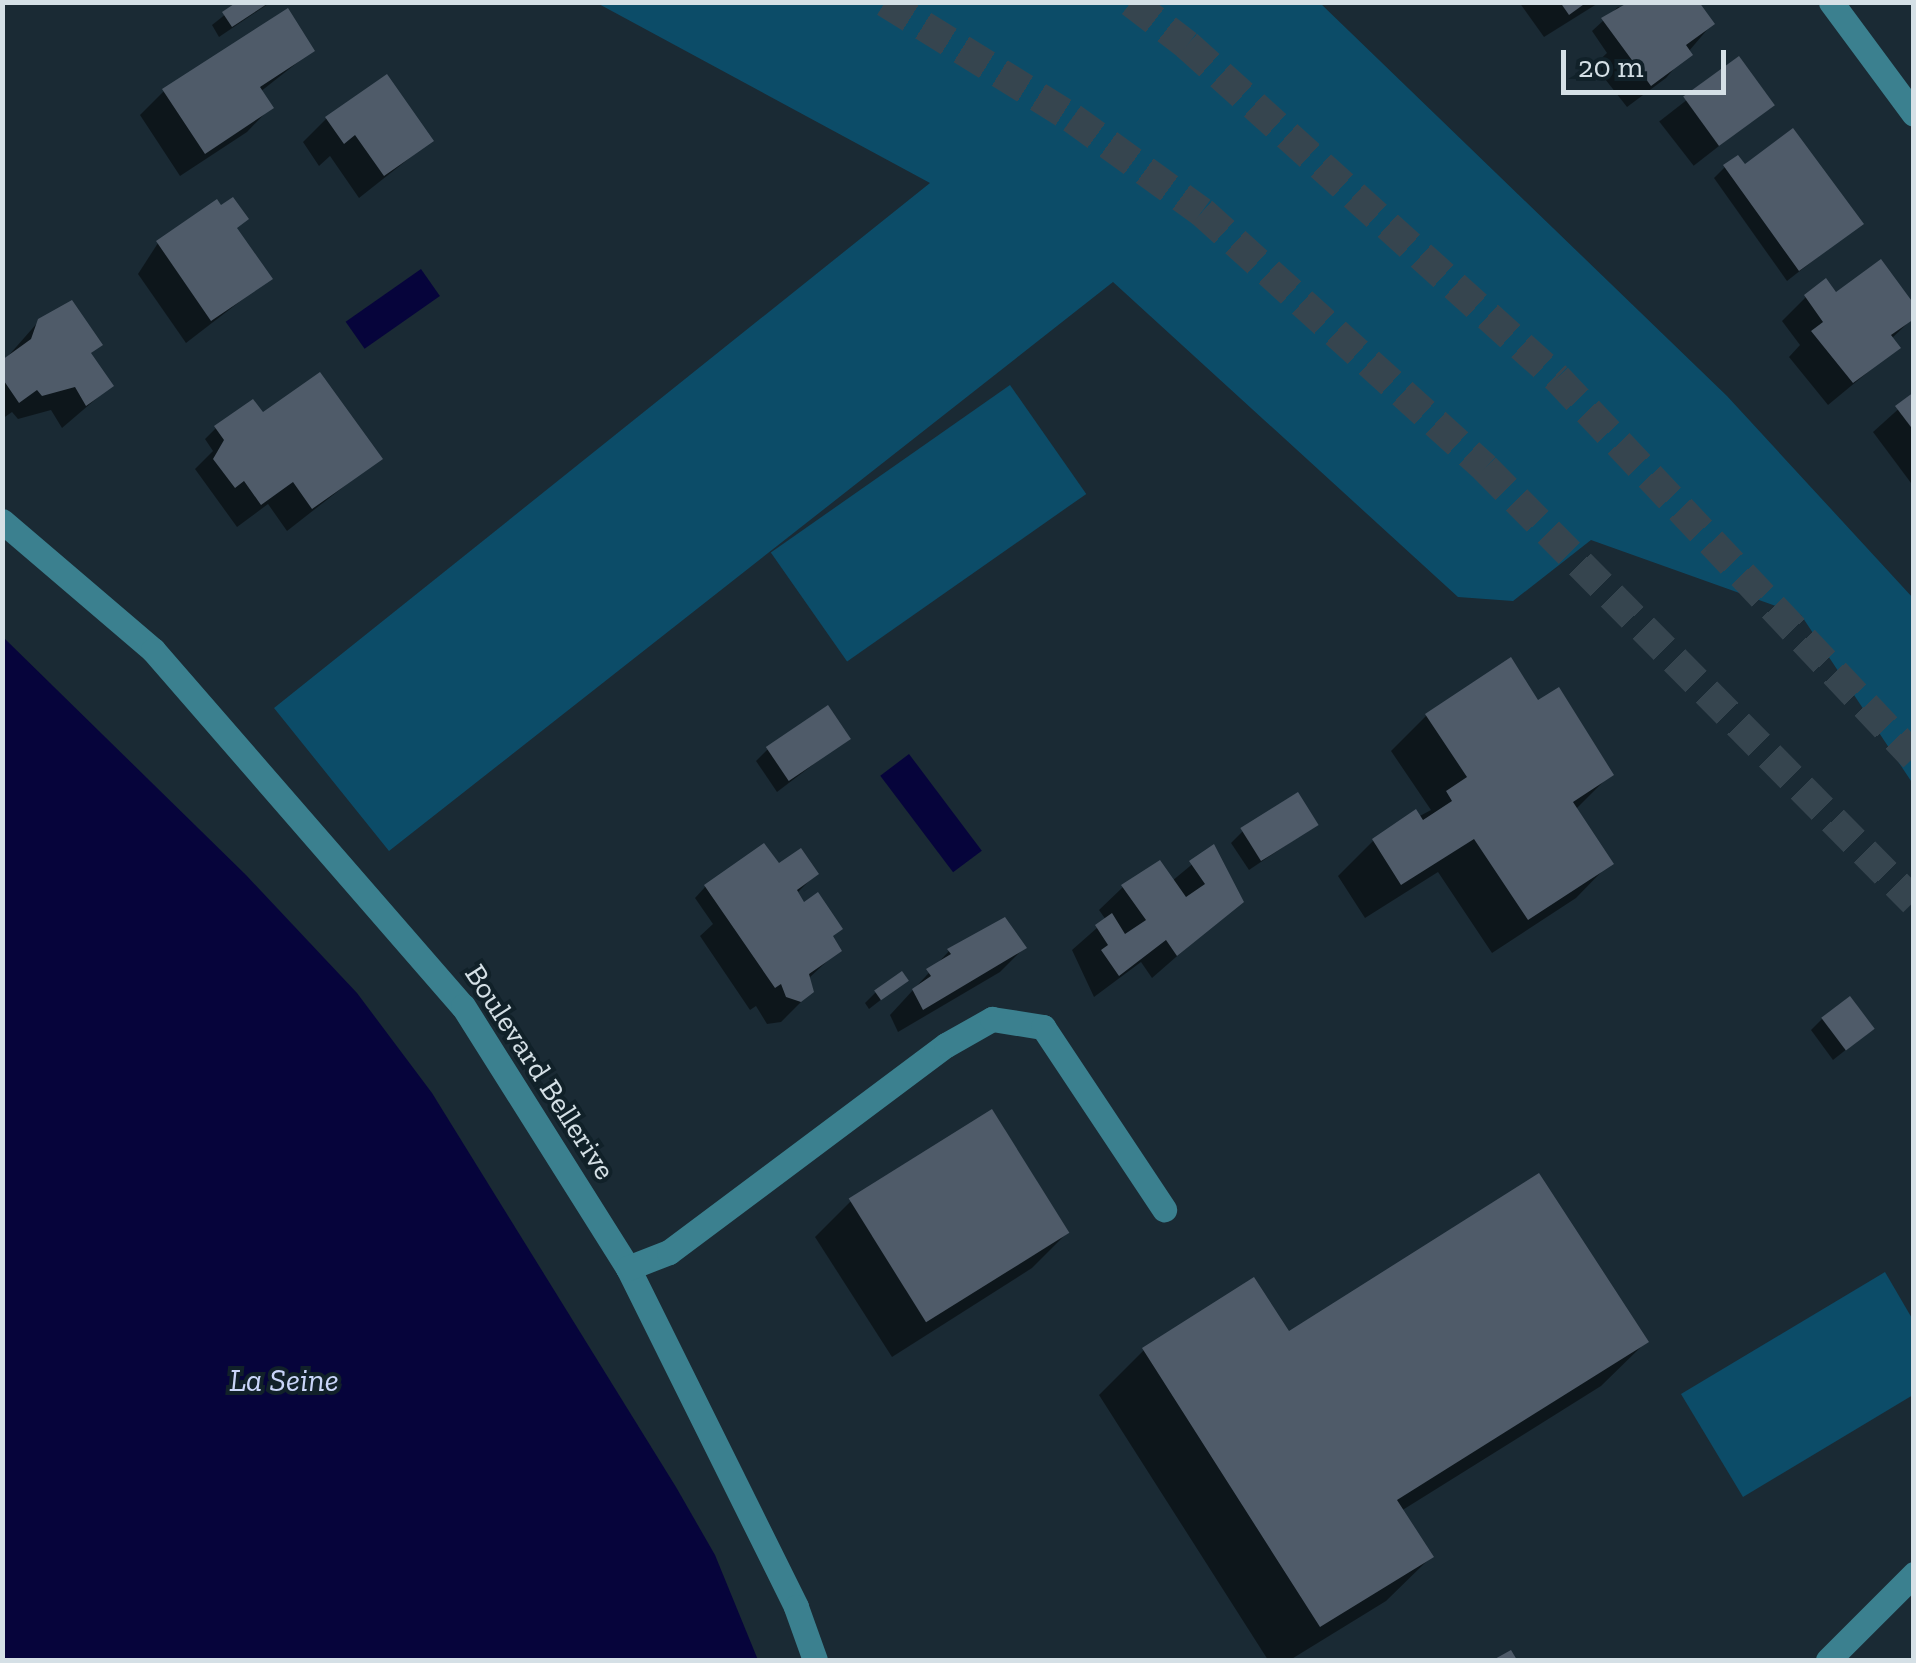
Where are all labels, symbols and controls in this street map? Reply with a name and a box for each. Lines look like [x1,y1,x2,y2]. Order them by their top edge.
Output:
scale bar [1566,30,1731,92]
text: 20 m [1578,49,1643,85]
street label: Boulevard Bellerive [457,958,623,1186]
water label: La Seine [229,1361,339,1399]

